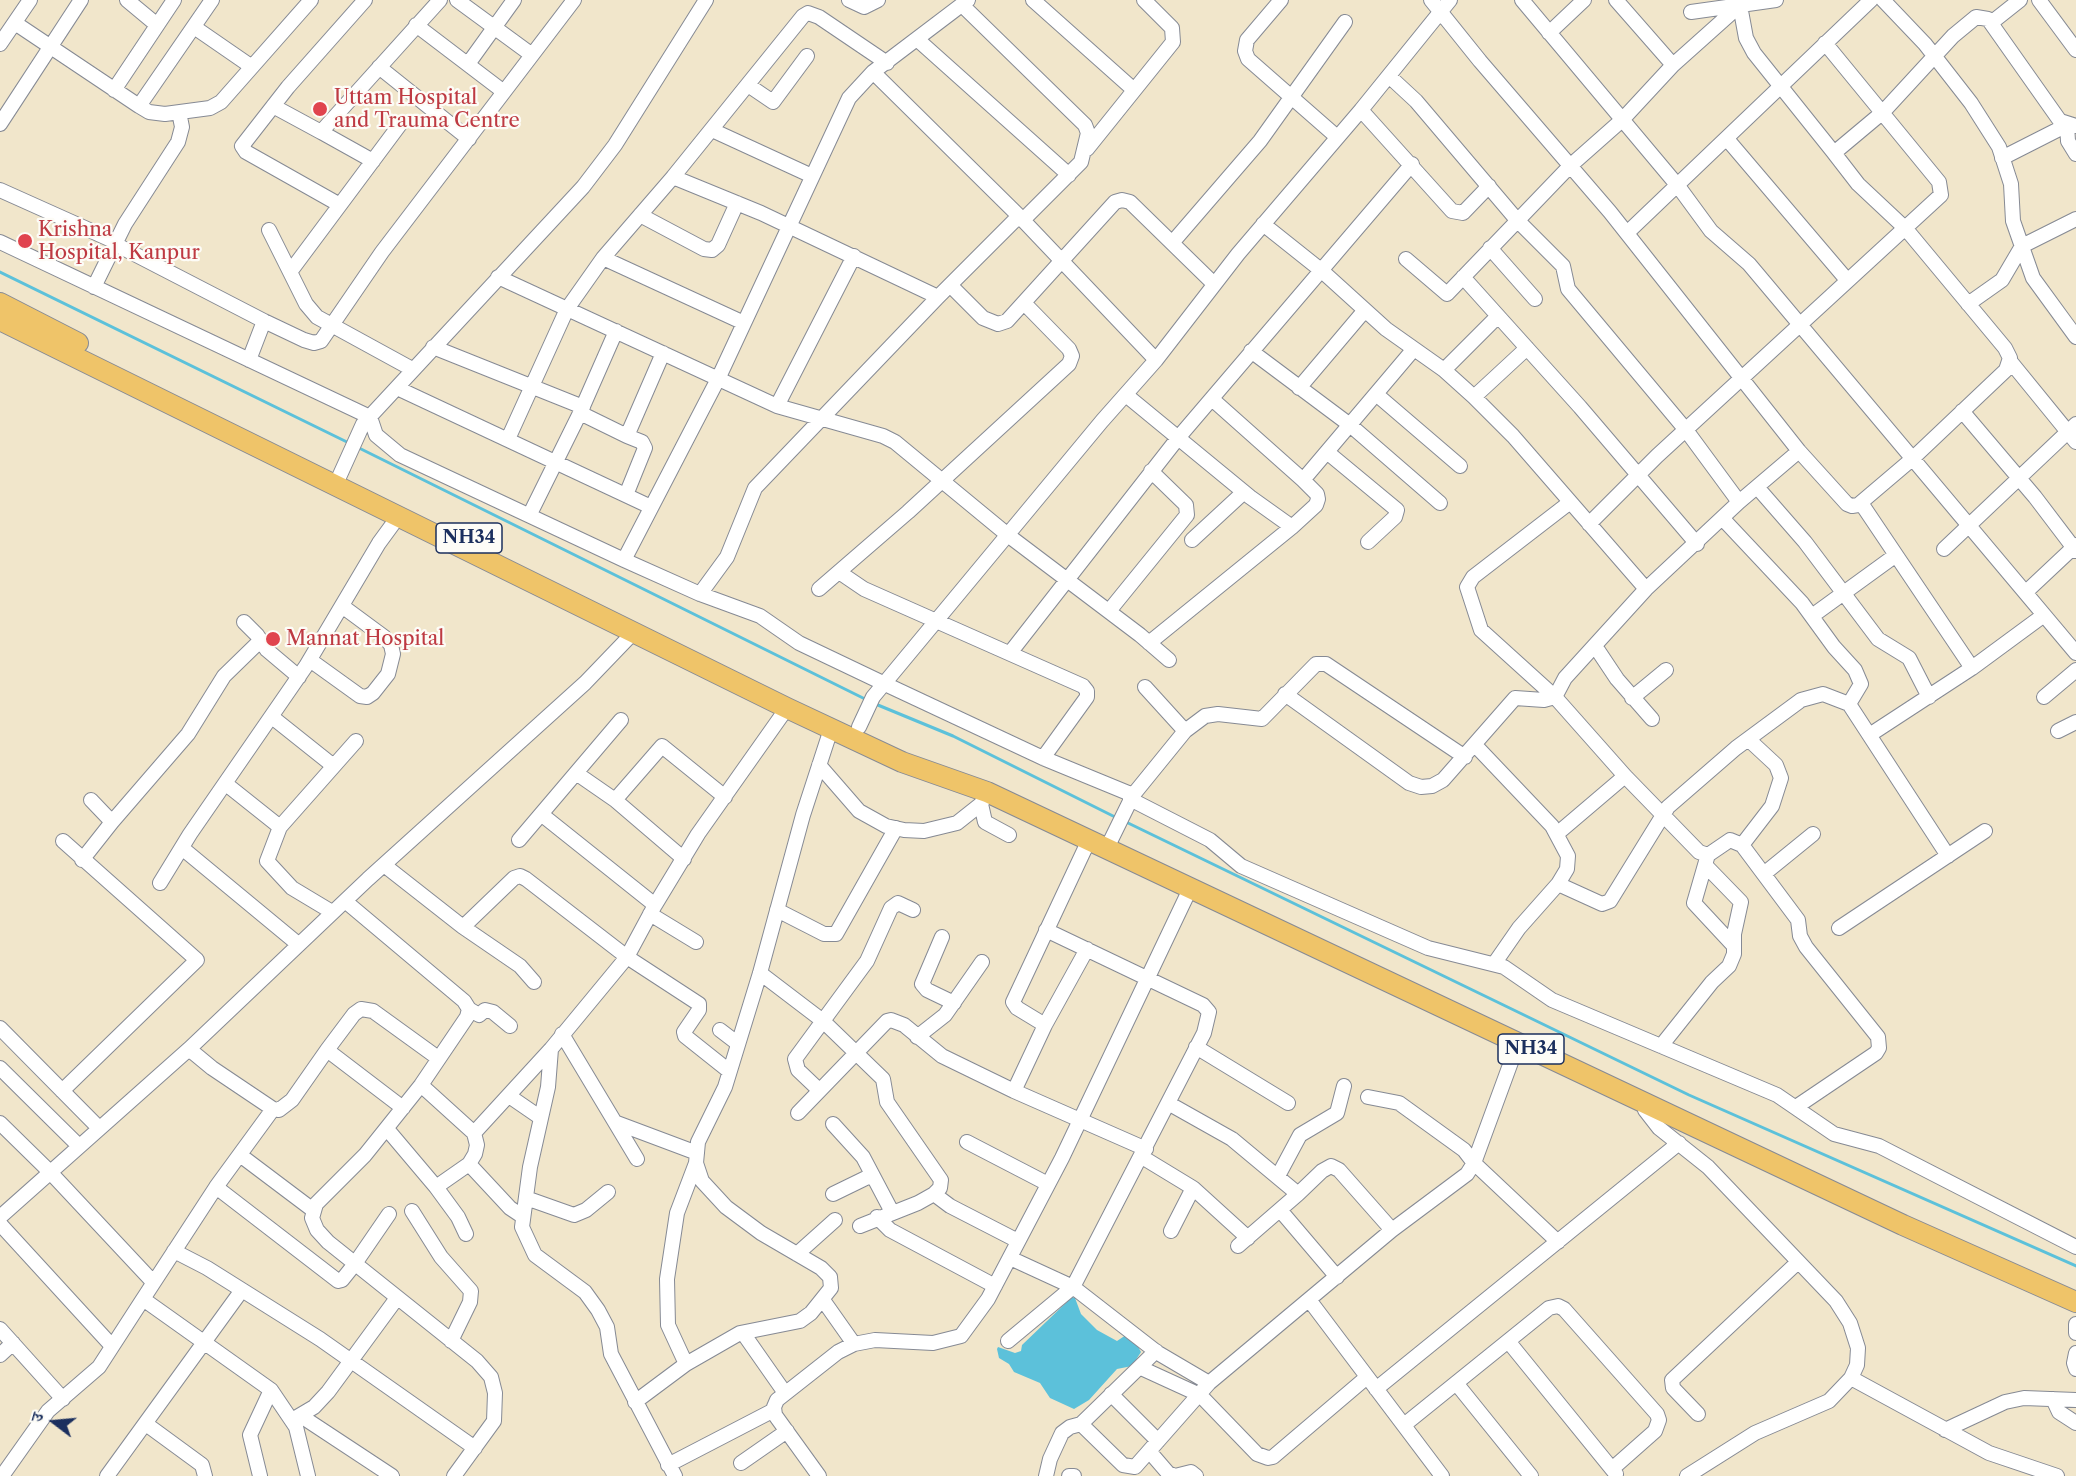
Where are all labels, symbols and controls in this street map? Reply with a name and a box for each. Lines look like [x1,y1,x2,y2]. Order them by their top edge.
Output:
place label: Uttam Hospital and Trauma Centre [334,86,520,133]
marker: Uttam Hospital and Trauma Centre [311,100,329,118]
place label: Krishna Hospital, Kanpur [38,218,200,265]
marker: Krishna Hospital, Kanpur [16,232,34,250]
road number: NH34 [436,523,502,553]
place label: Mannat Hospital [286,627,444,651]
marker: Mannat Hospital [264,630,282,648]
road number: NH34 [1498,1034,1564,1064]
north arrow [24,1392,84,1452]
text: उ [26,1410,47,1424]

